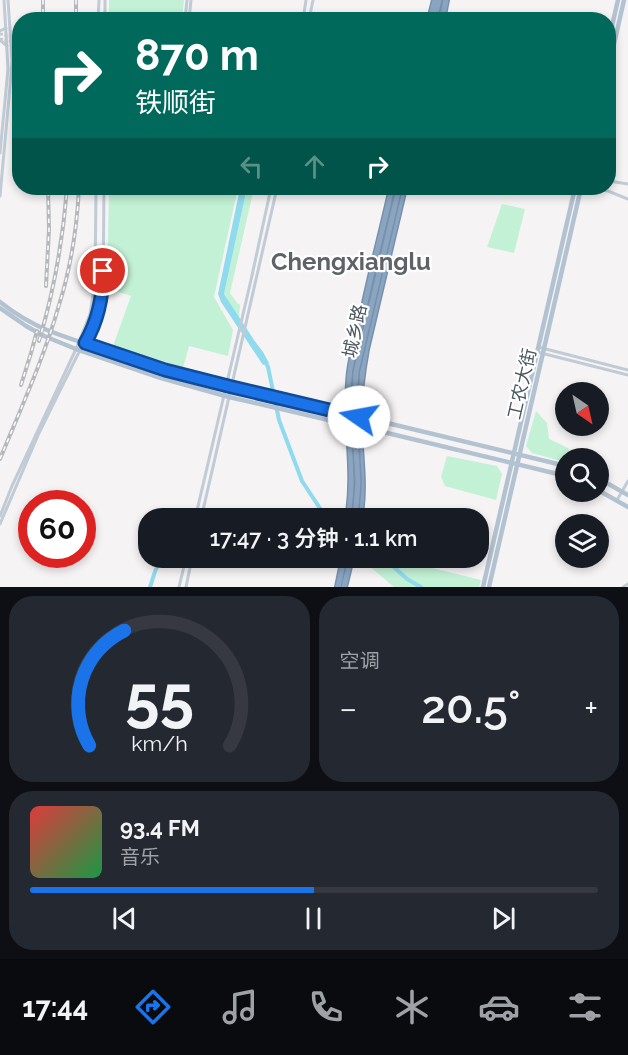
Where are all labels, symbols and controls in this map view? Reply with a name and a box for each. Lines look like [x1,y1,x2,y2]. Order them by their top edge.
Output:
text: 870 m [135,31,259,80]
icon: right [36,36,114,114]
text: 铁顺街 [135,87,216,118]
icon: left [235,150,268,183]
icon: ahead [298,150,331,183]
icon: right [361,150,394,183]
pin [77,245,128,296]
district label: Chengxianglu [271,247,431,276]
icon: arrive [86,254,119,287]
street label: 城乡路 [339,302,370,359]
street label: 工农大街 [503,346,540,421]
north arrow [555,382,609,436]
map controls [555,382,609,568]
position arrow [327,385,391,449]
button: search [555,448,609,502]
speed limit sign: 60 [18,490,96,568]
button: layers [555,514,609,568]
text: 17:47 · 3 分钟 · 1.1 km [210,525,417,551]
text: 空调 [340,649,380,673]
text: 55 [125,661,194,735]
text: 20.5° [421,681,520,734]
text: − [340,689,357,728]
text: + [584,689,598,728]
text: km/h [131,731,188,756]
text: 93.4 FM [120,815,200,841]
text: 音乐 [120,845,160,869]
icon: previous [108,902,141,935]
icon: pause [297,902,330,935]
icon: next [487,902,520,935]
icon: directions [132,986,174,1028]
icon: music [219,986,261,1028]
icon: phone [305,986,347,1028]
icon: climate [391,986,433,1028]
icon: car [478,986,520,1028]
icon: filters [564,986,606,1028]
text: 17:44 [22,992,88,1023]

